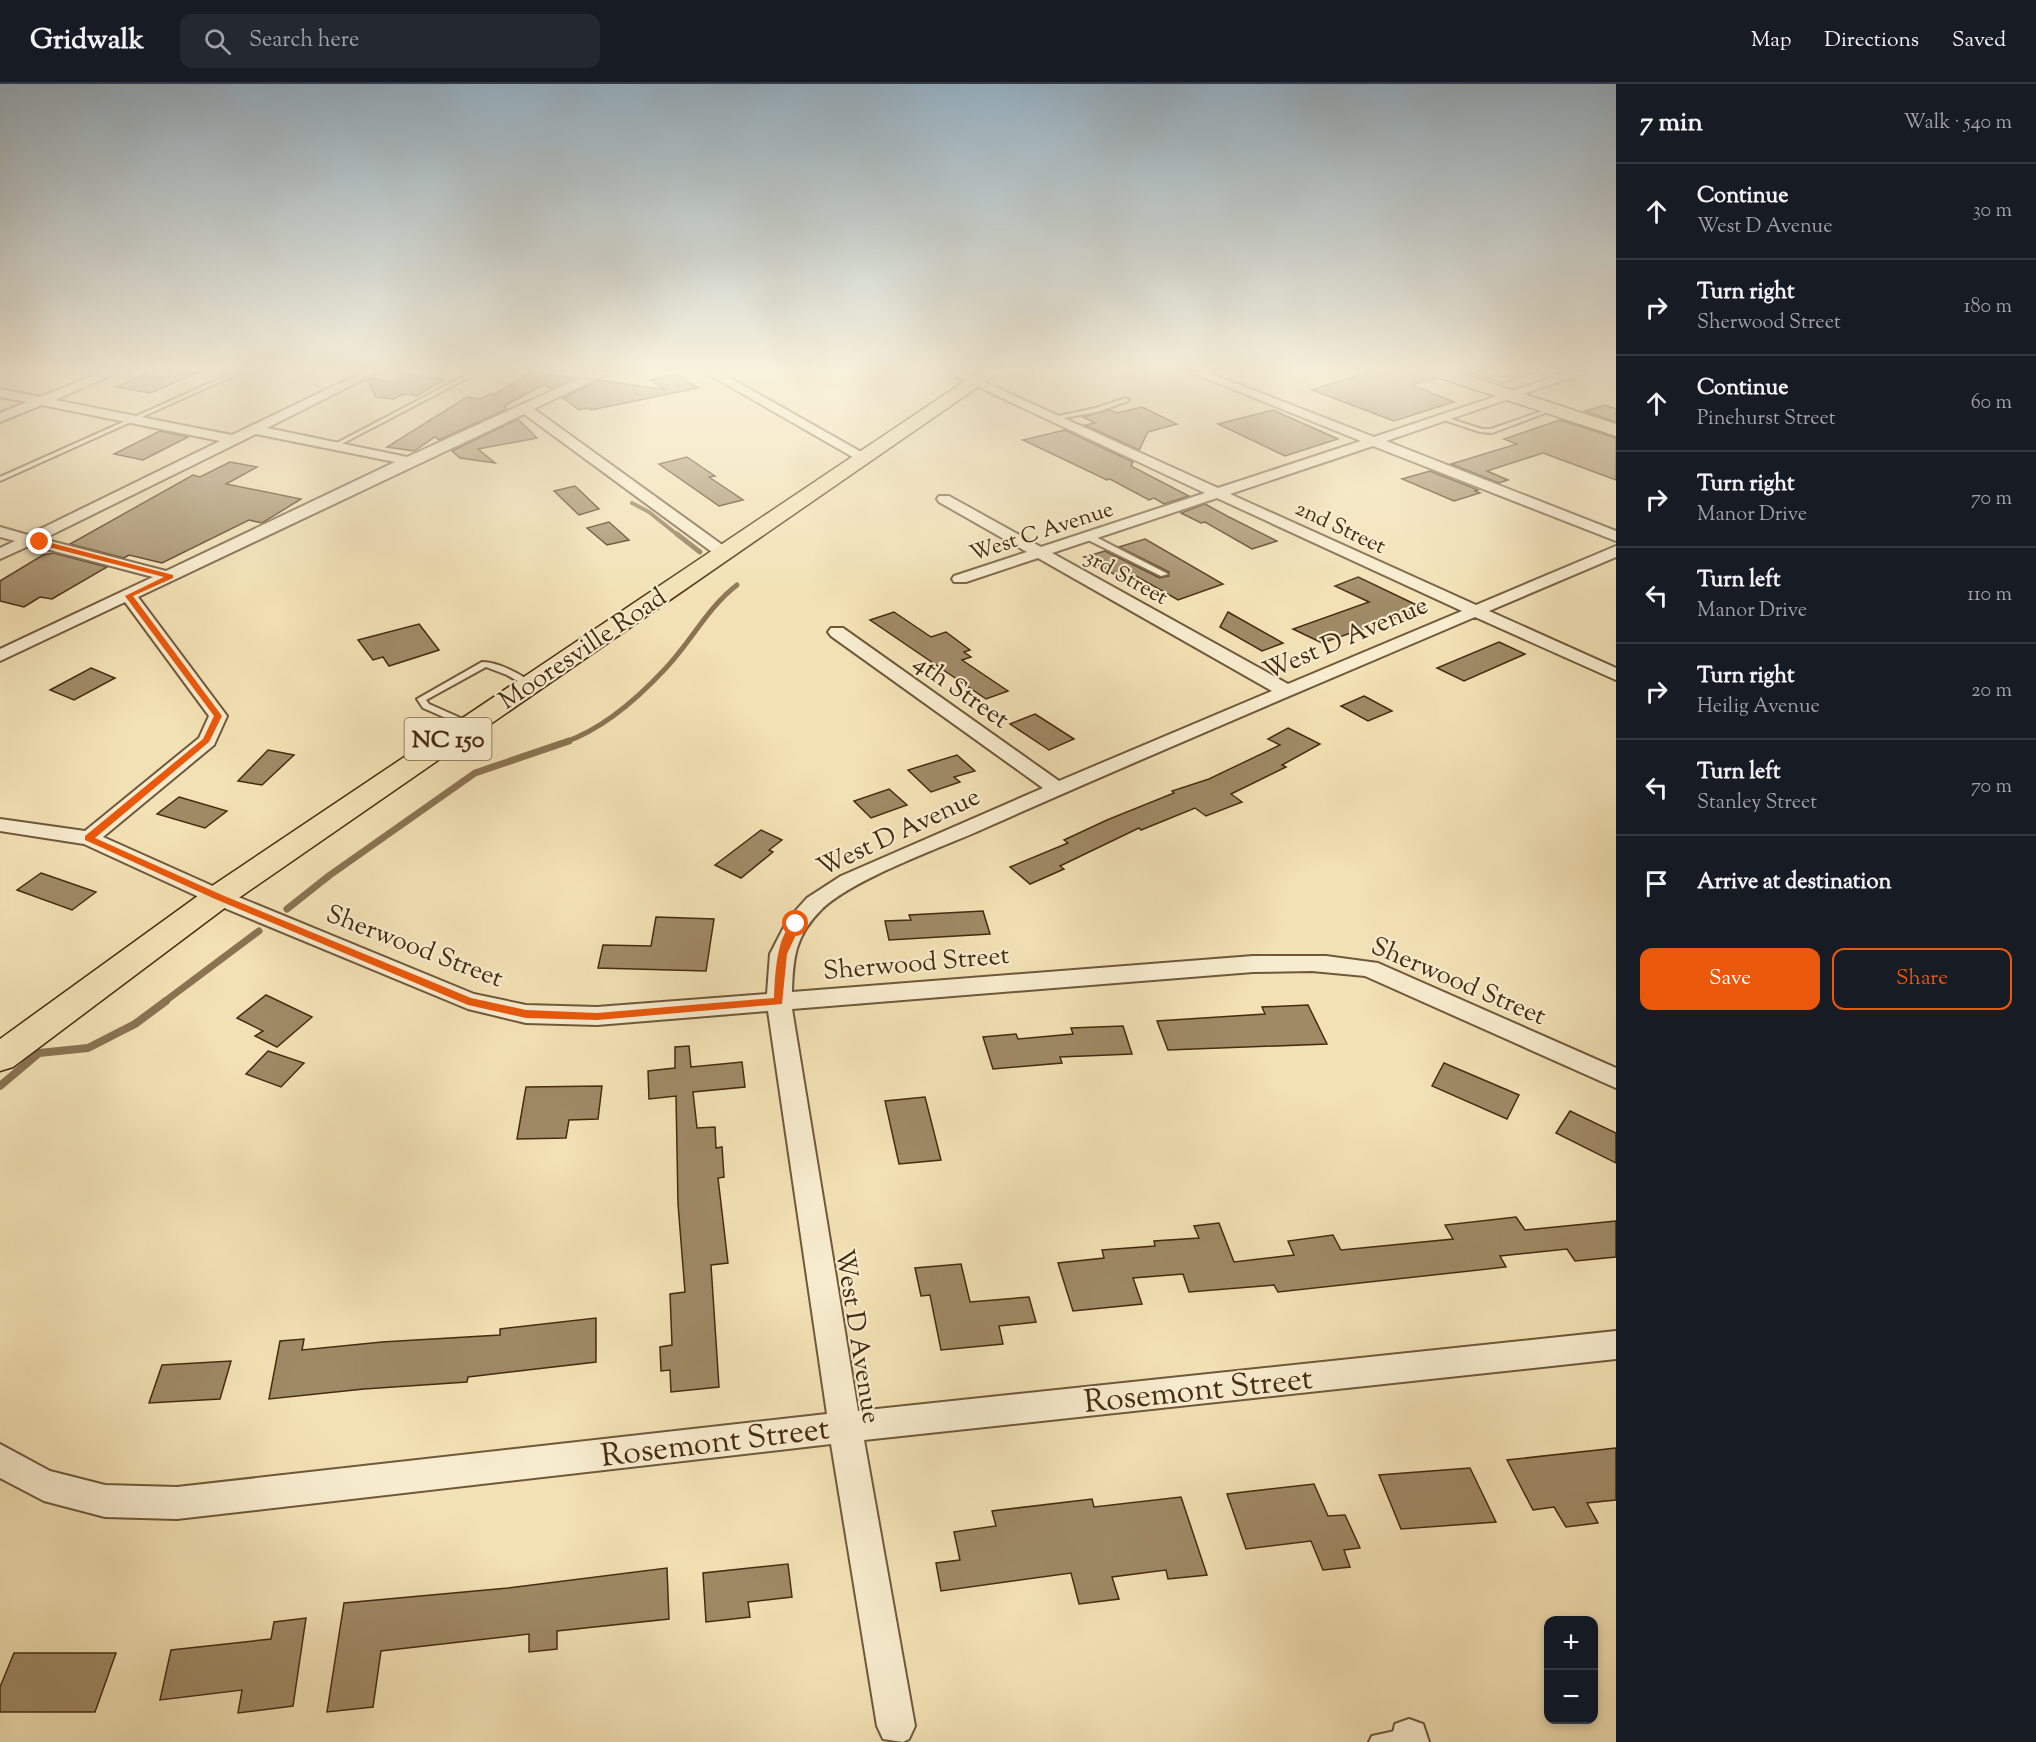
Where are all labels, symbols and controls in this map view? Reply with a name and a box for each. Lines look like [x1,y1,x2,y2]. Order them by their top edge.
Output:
search box [180,14,600,68]
text: Gridwalk [30,21,144,61]
icon: search [201,25,234,58]
text: Search here [249,25,359,57]
text: Map [1751,26,1791,56]
text: Directions [1824,26,1919,56]
text: Saved [1952,26,2006,56]
text: 7 min [1640,105,1703,142]
text: Walk · 540 m [1903,109,2012,138]
text: Continue [1697,181,1788,213]
icon: ahead [1640,195,1673,228]
text: 30 m [1973,197,2012,226]
text: West D Avenue [1697,213,1832,242]
text: Turn right [1697,277,1794,309]
icon: right [1640,291,1673,324]
text: 180 m [1964,293,2012,322]
text: Sherwood Street [1697,309,1841,338]
text: Continue [1697,373,1788,405]
icon: ahead [1640,387,1673,420]
text: 60 m [1971,389,2012,418]
text: Pinehurst Street [1697,405,1836,434]
text: Turn right [1697,469,1794,501]
icon: right [1640,483,1673,516]
text: 70 m [1971,485,2012,514]
street label: 2nd Street [1289,494,1391,564]
street label: West C Avenue [966,495,1118,571]
text: Manor Drive [1697,501,1807,530]
route end [26,528,52,554]
street label: 3rd Street [1078,543,1173,615]
text: Turn left [1697,565,1780,597]
icon: left [1640,579,1673,612]
street label: Mooresville Road [492,580,675,720]
text: 110 m [1967,581,2012,610]
street label: West D Avenue [1258,588,1434,691]
text: Manor Drive [1697,597,1807,626]
street label: 4th Street [905,645,1016,739]
text: Turn right [1697,661,1794,693]
icon: right [1640,675,1673,708]
text: 20 m [1971,677,2012,706]
text: Heilig Avenue [1697,693,1820,722]
road number: NC 150 [404,718,492,760]
text: Turn left [1697,757,1780,789]
icon: left [1640,771,1673,804]
text: 70 m [1971,773,2012,802]
street label: West D Avenue [811,779,987,887]
text: Stanley Street [1697,789,1817,818]
icon: arrive [1640,867,1673,900]
text: Arrive at destination [1697,867,1892,899]
street label: Sherwood Street [320,897,508,998]
route start [782,910,808,936]
street label: Sherwood Street [1365,929,1551,1036]
street label: Sherwood Street [822,938,1011,991]
button: Save [1640,948,1820,1010]
button: Share [1832,948,2012,1010]
street label: West D Avenue [824,1247,889,1426]
street label: Rosemont Street [1082,1357,1315,1427]
street label: Rosemont Street [599,1407,832,1481]
map controls [1544,1616,1598,1724]
button: + [1544,1616,1598,1670]
button: − [1544,1670,1598,1724]

